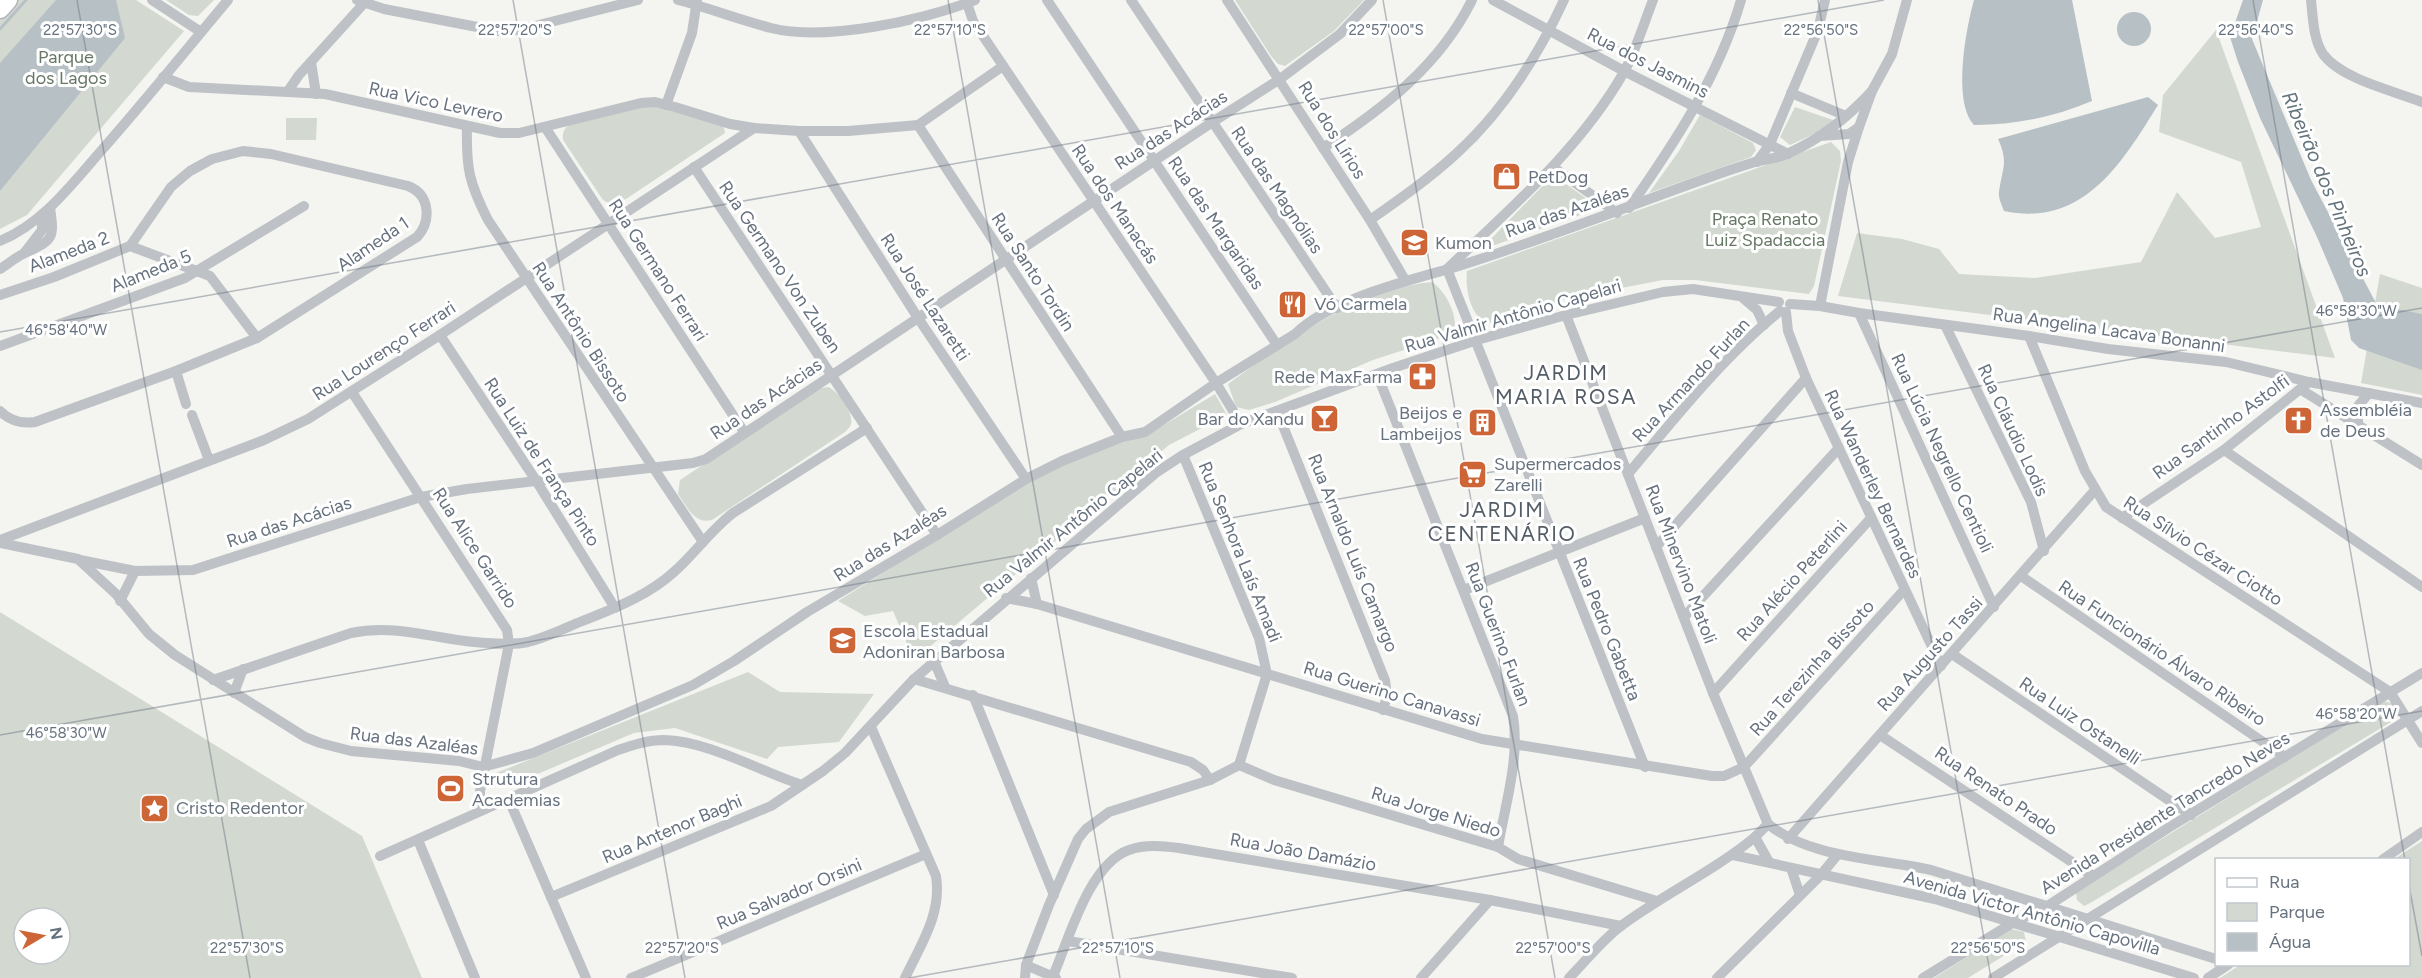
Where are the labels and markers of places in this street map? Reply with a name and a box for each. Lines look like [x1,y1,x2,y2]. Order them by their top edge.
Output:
shop icon: PetDog [1491,161,1523,193]
place label: PetDog [1528,166,1588,188]
school or university icon: Kumon [1398,227,1430,259]
place label: Kumon [1435,232,1492,254]
restaurant icon: Vó Carmela [1277,288,1309,320]
place label: Vó Carmela [1314,293,1407,315]
pharmacy icon: Rede MaxFarma [1407,361,1439,393]
place label: Rede MaxFarma [1274,366,1402,388]
place label: Assembléia de Deus [2320,399,2412,442]
place label: Beijos e Lambeijos [1380,402,1462,445]
bar icon: Bar do Xandu [1309,403,1341,435]
church icon: Assembléia de Deus [2283,404,2315,436]
building icon: Beijos e Lambeijos [1467,407,1499,439]
place label: Bar do Xandu [1197,408,1304,430]
place label: Supermercados Zarelli [1494,453,1621,496]
supermarket icon: Supermercados Zarelli [1457,458,1489,490]
place label: Escola Estadual Adoniran Barbosa [863,620,1005,663]
school or university icon: Escola Estadual Adoniran Barbosa [826,625,858,657]
place label: Strutura Academias [472,768,560,811]
sports icon: Strutura Academias [435,773,467,805]
place icon: Cristo Redentor [139,792,171,824]
place label: Cristo Redentor [176,797,304,819]

